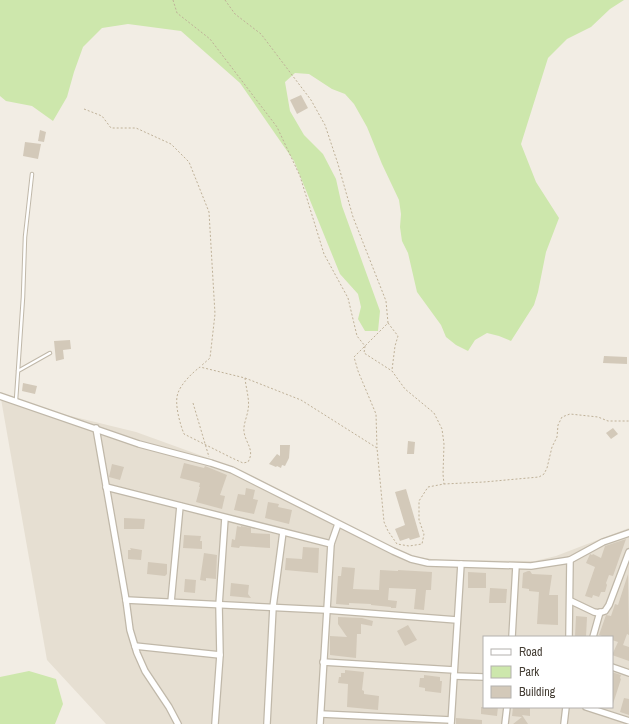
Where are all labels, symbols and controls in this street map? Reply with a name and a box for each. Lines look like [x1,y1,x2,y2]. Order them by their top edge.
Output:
legend [483,636,613,708]
text: Road [519,644,543,660]
text: Park [519,664,539,680]
text: Building [519,684,556,700]

